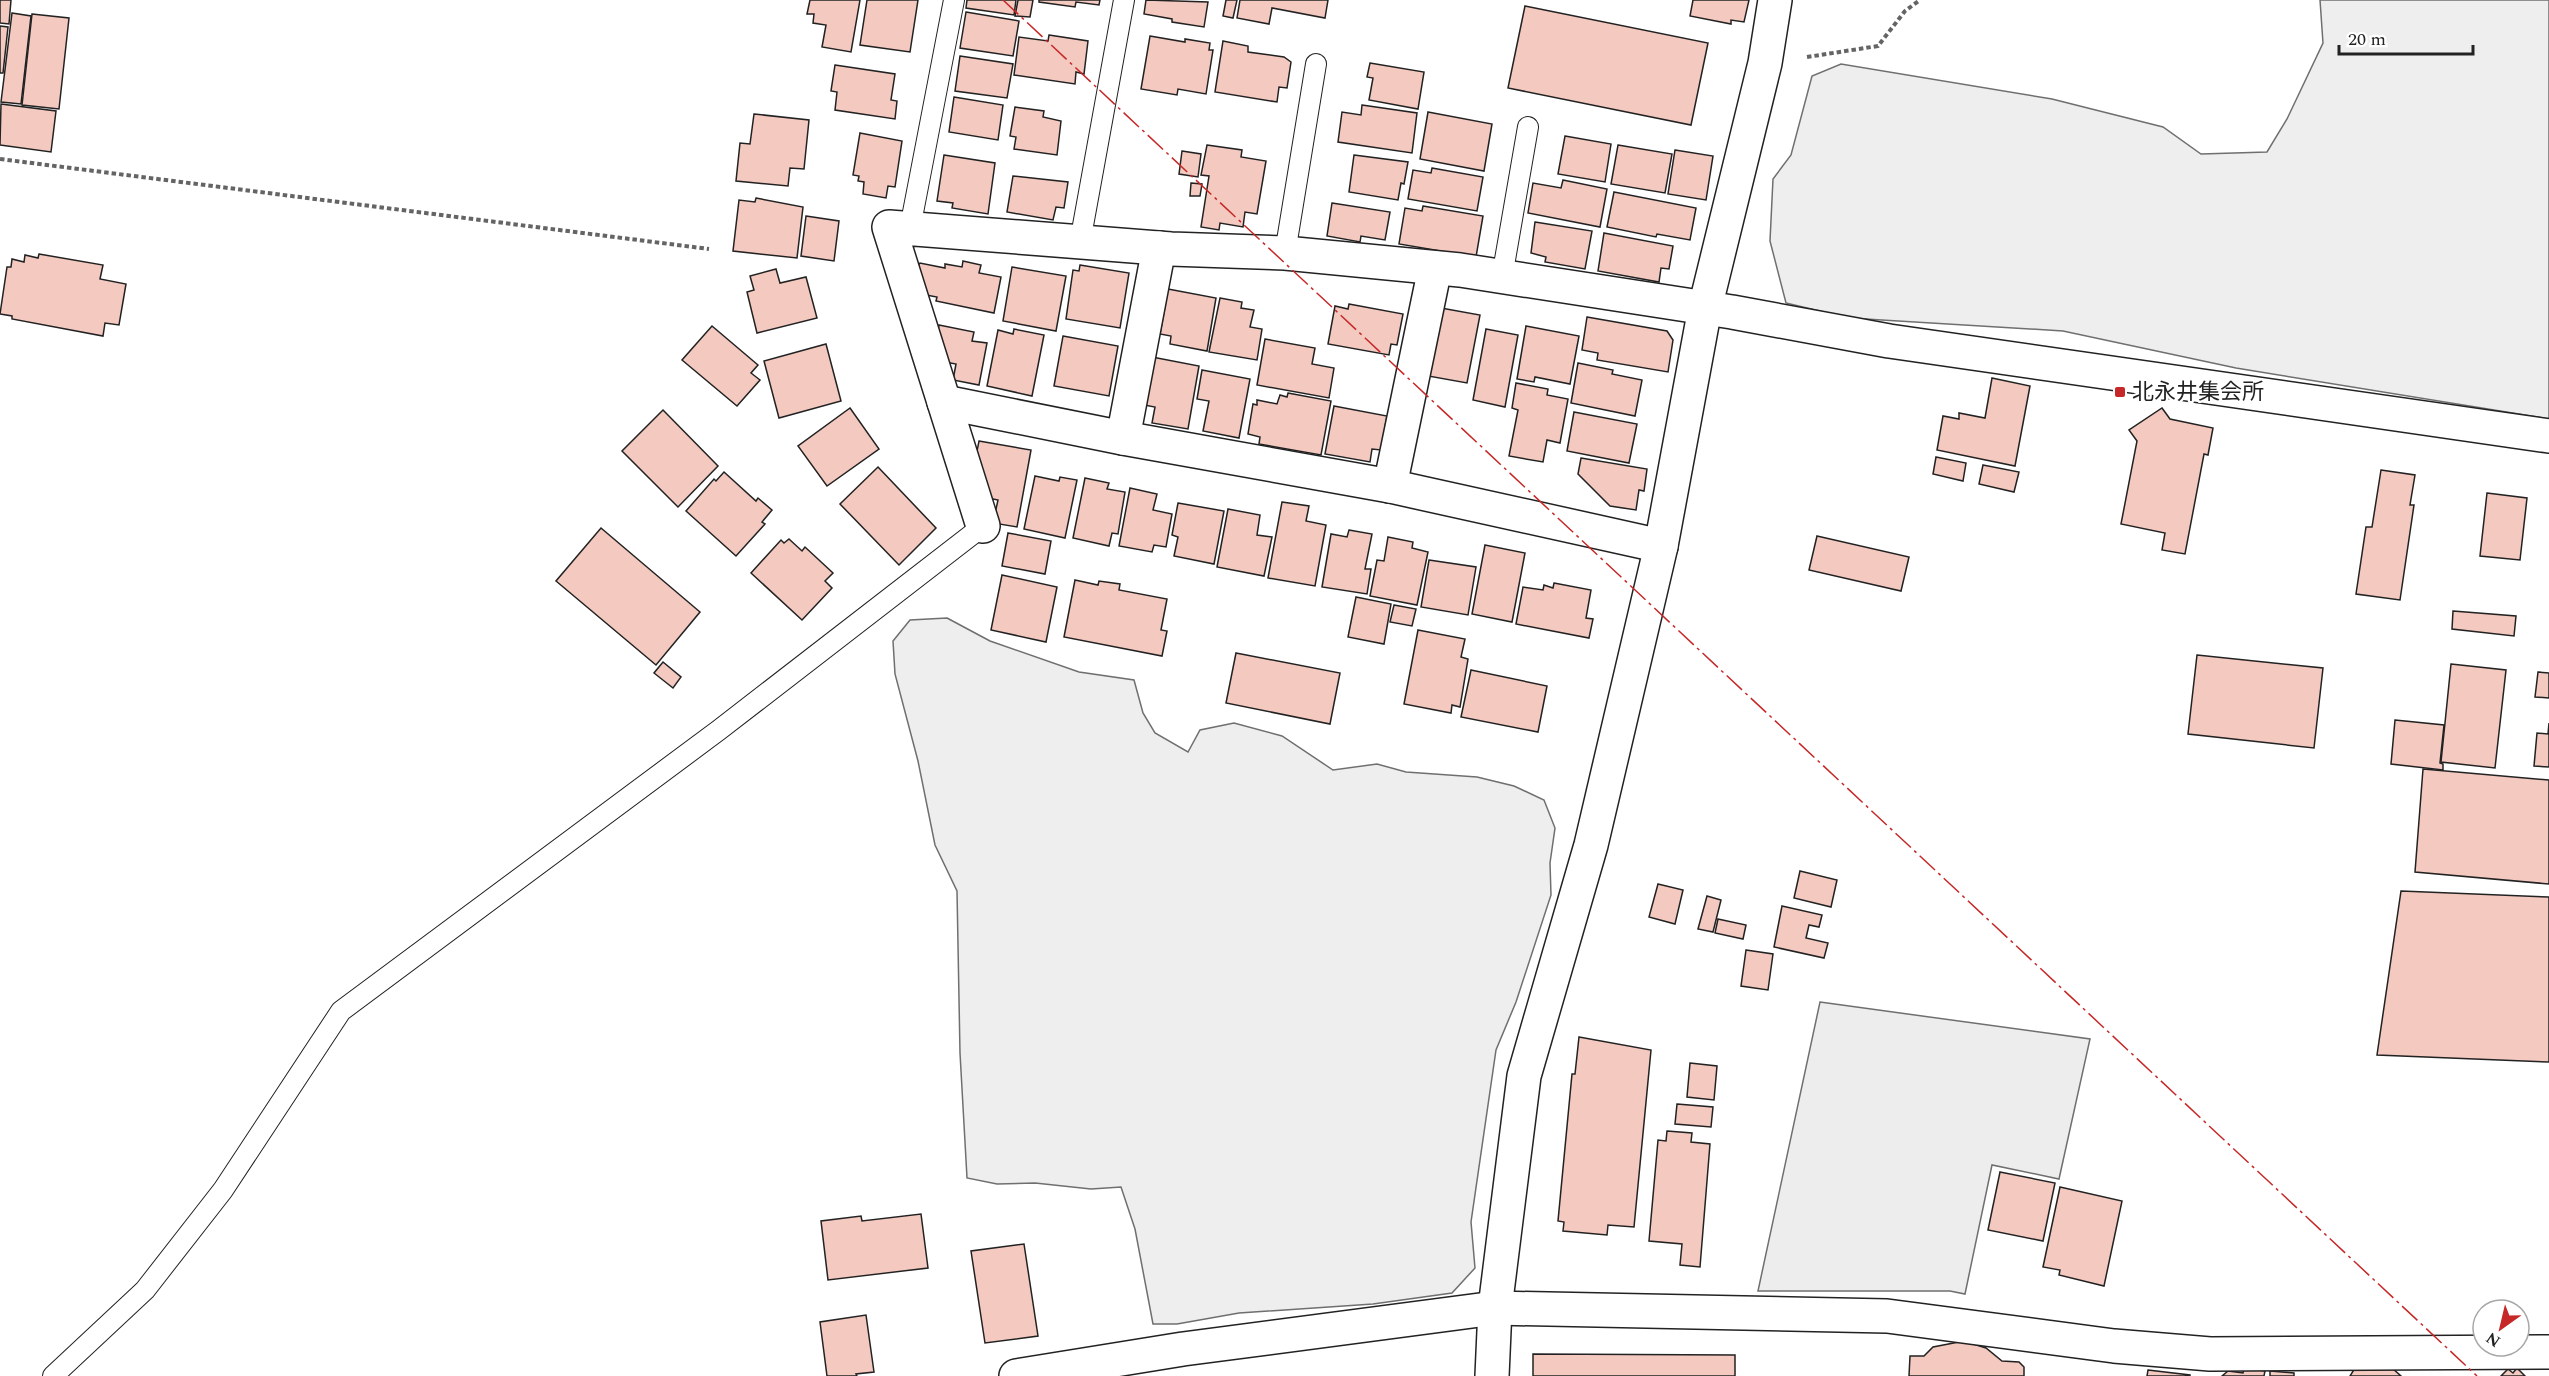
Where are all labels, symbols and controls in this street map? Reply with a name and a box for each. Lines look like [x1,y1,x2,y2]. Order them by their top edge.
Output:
scale bar [2339,18,2472,56]
text: 20 m [2348,26,2386,53]
place label: 北永井集会所 [2132,376,2264,409]
marker: 北永井集会所 [2113,385,2127,399]
north arrow [2471,1298,2531,1358]
text: N [2481,1326,2505,1353]

